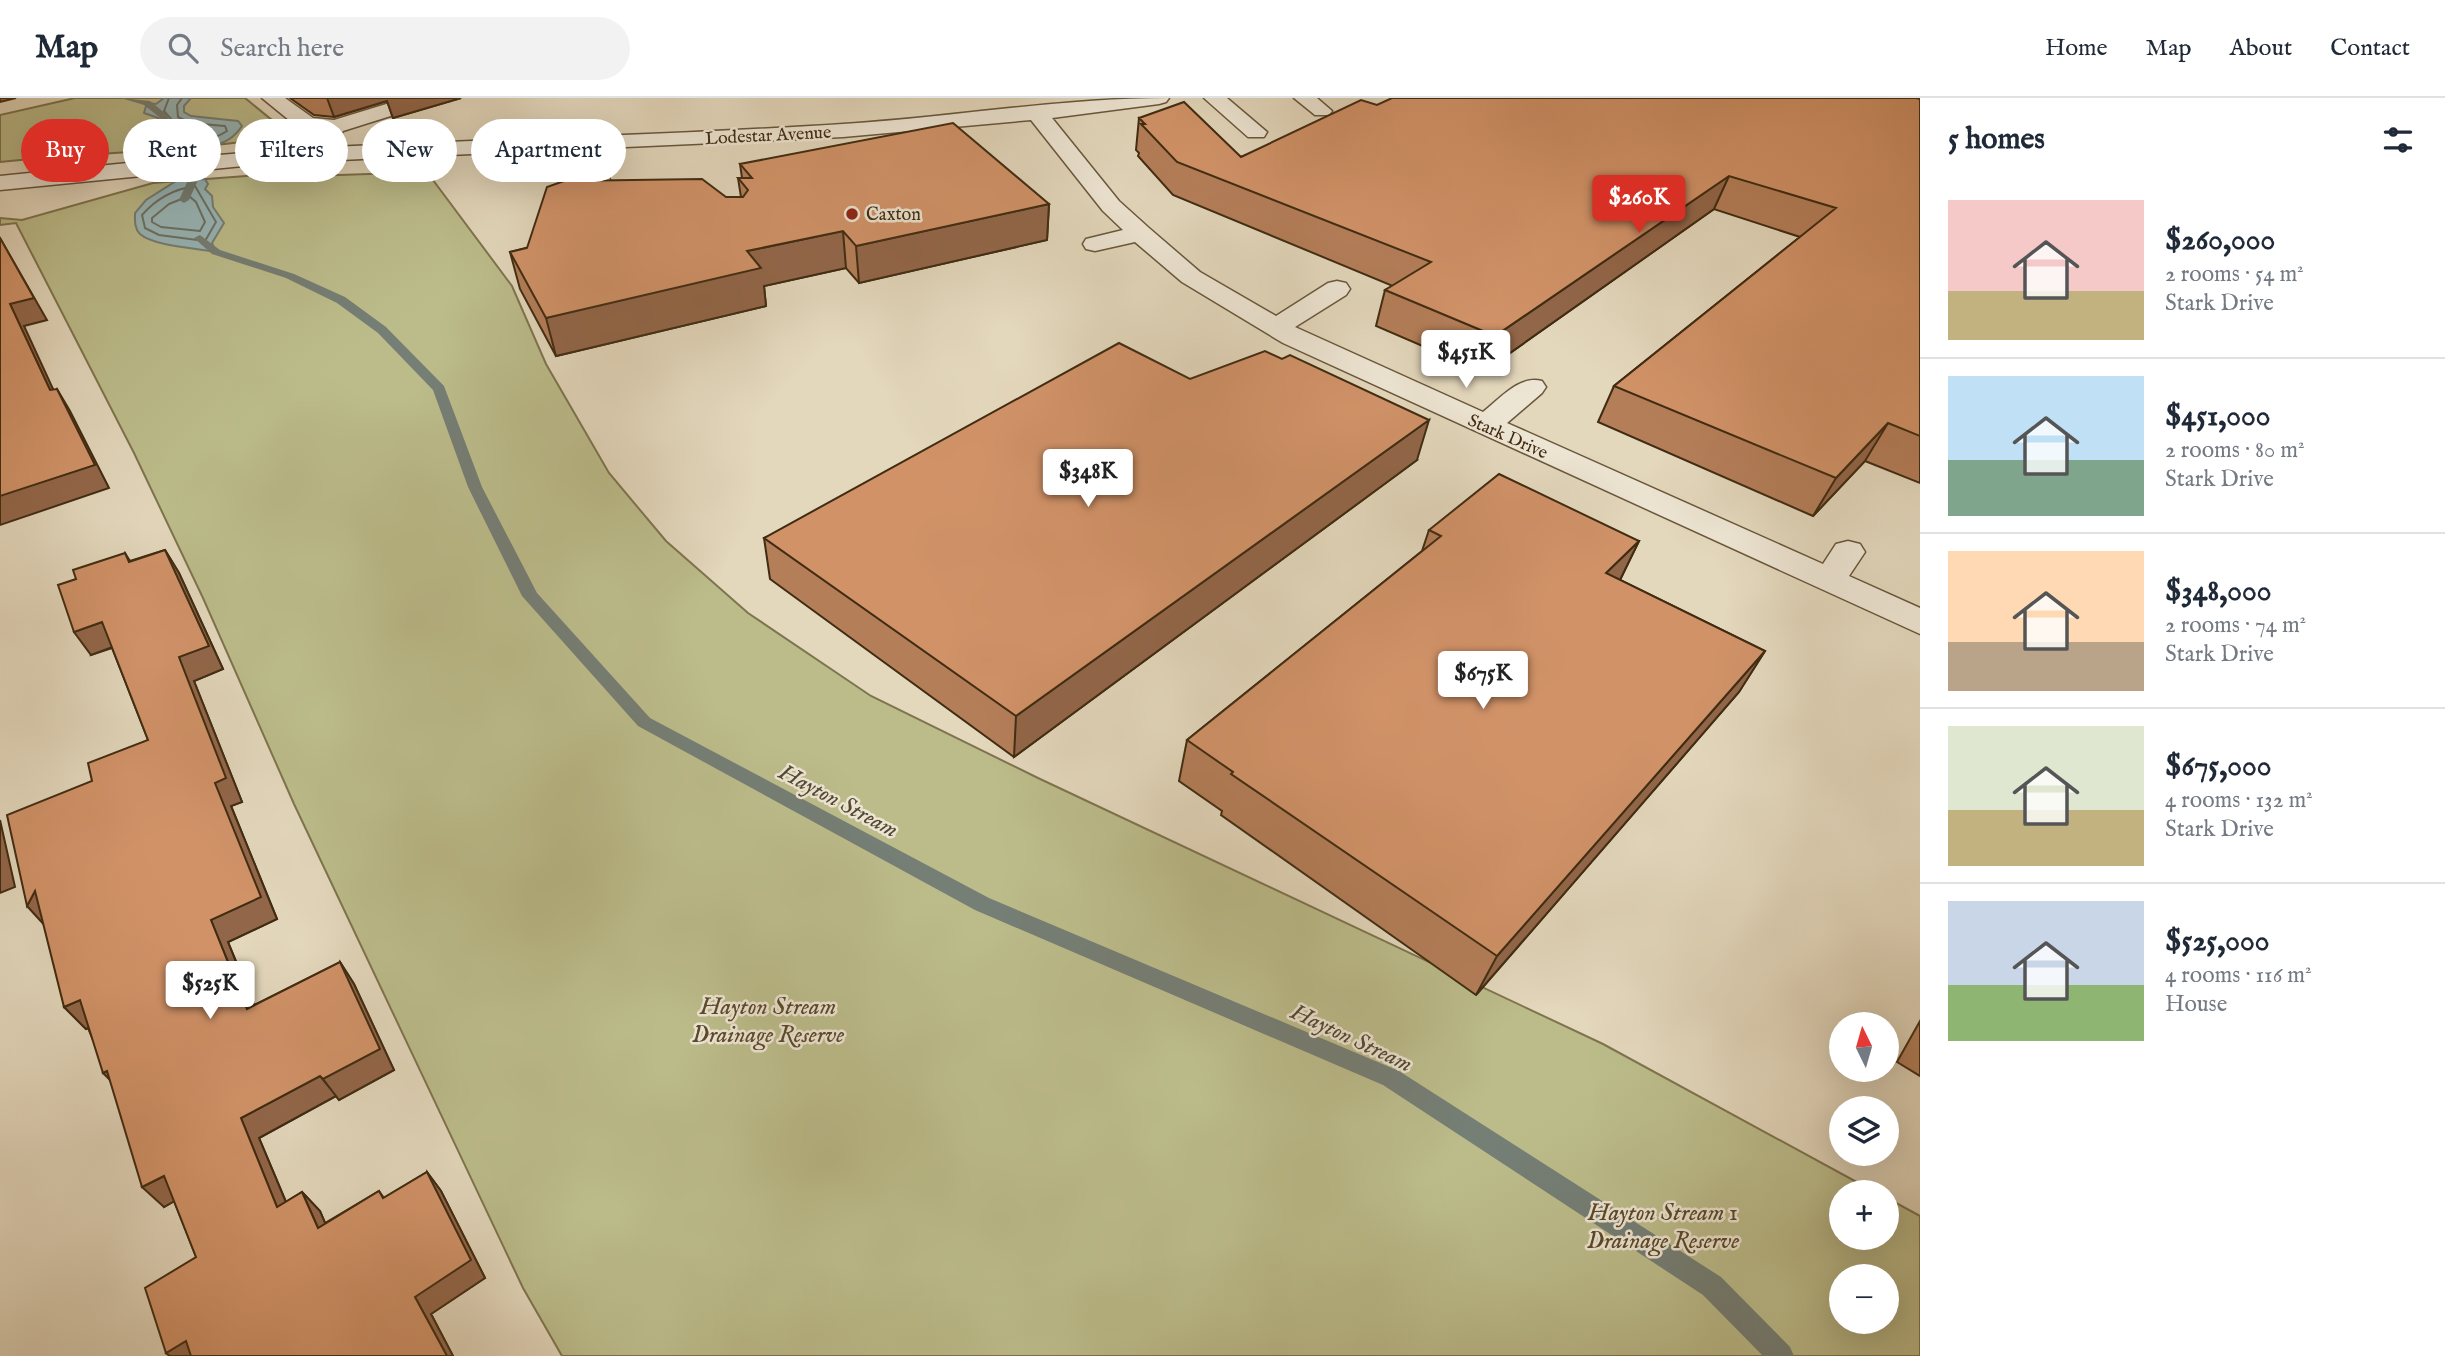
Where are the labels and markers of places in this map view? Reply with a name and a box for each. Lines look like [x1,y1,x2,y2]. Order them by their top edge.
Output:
pin: $260K [1590,176,1688,235]
place label: Caxton [866,204,921,227]
marker: Caxton [844,206,860,222]
pin: $451K [1417,330,1515,390]
pin: $348K [1039,450,1137,509]
pin: $675K [1434,652,1532,711]
pin: $525K [161,962,259,1021]

